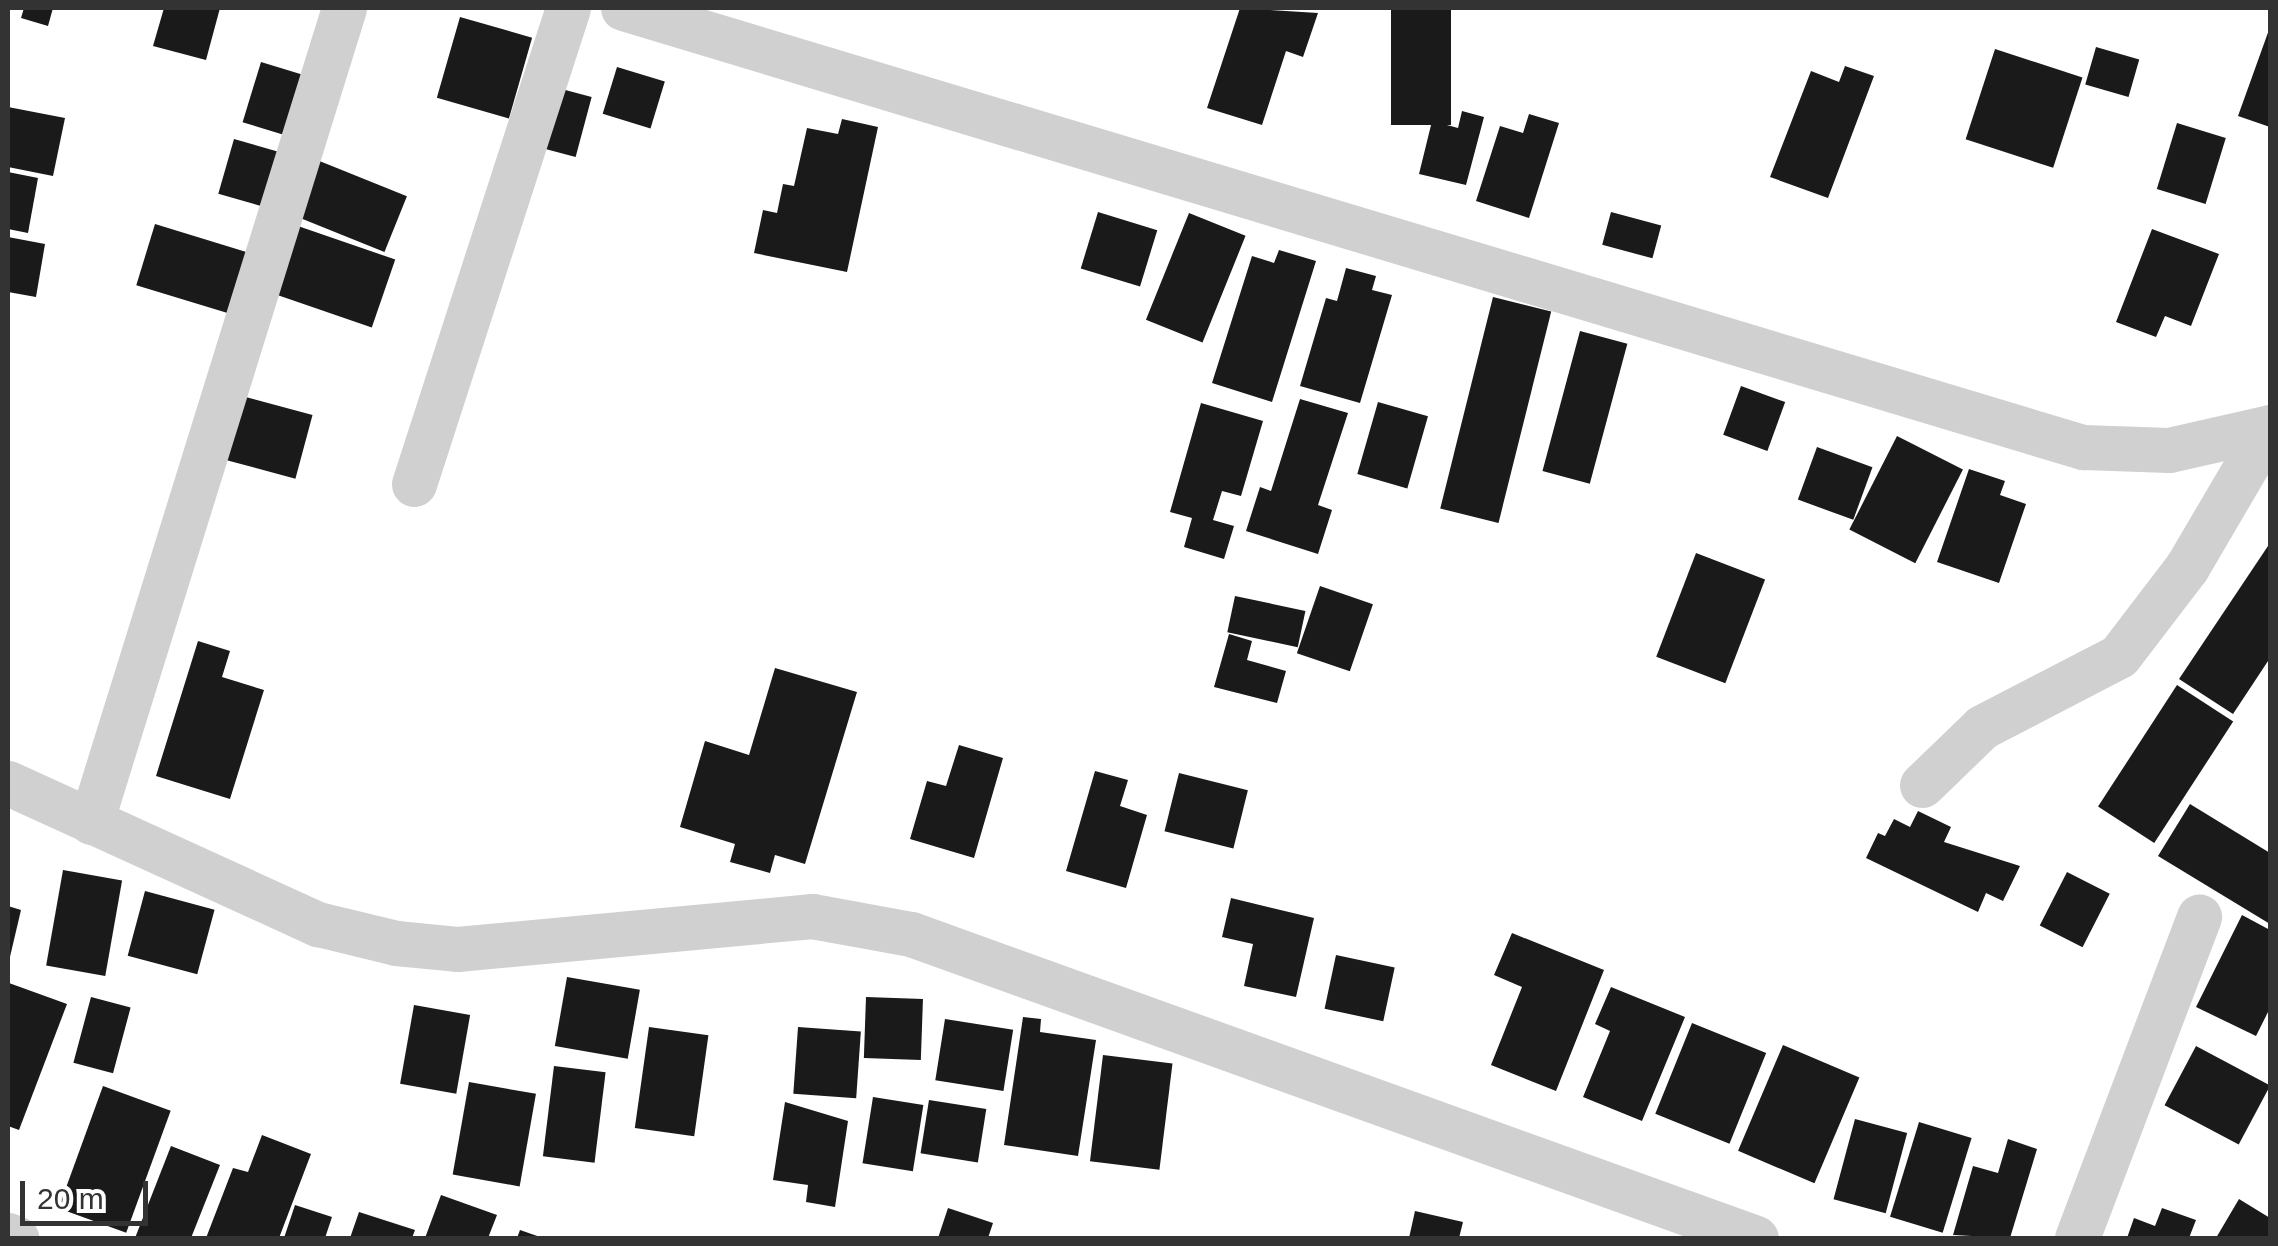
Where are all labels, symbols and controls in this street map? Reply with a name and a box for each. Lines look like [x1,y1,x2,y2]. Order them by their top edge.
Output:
scale bar [25,1161,152,1223]
text: 20 m [37,1182,104,1215]

